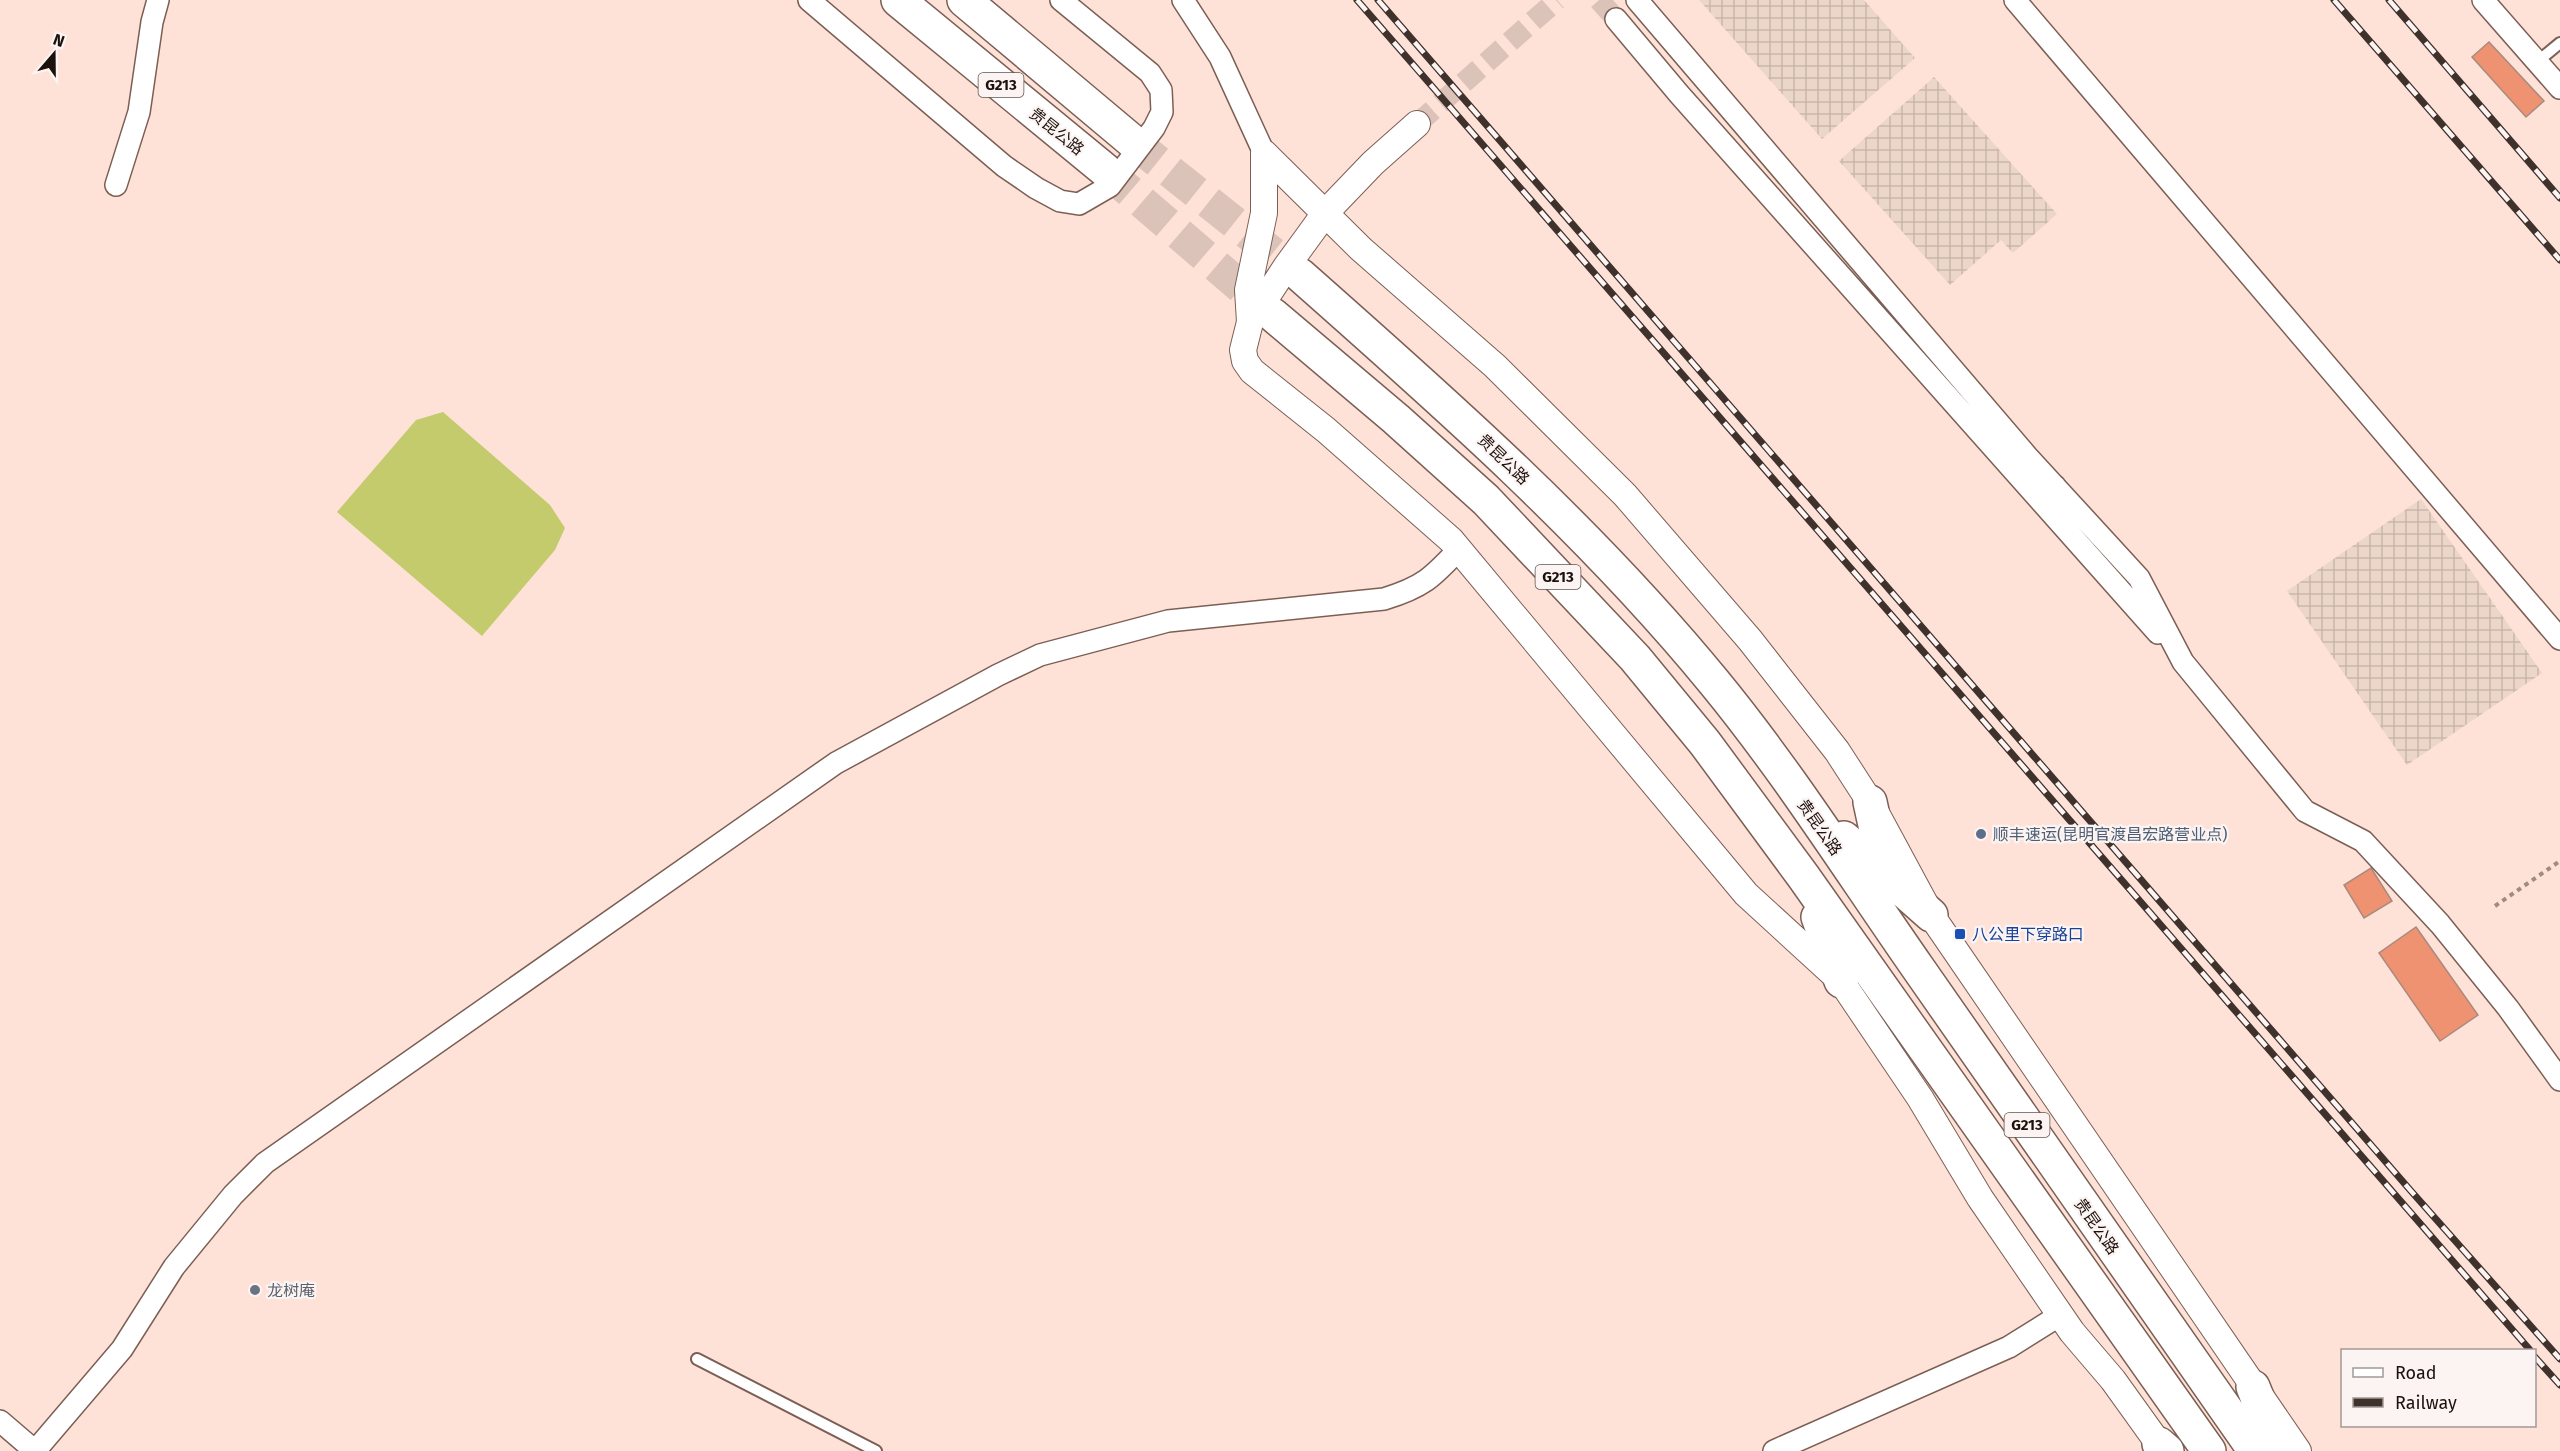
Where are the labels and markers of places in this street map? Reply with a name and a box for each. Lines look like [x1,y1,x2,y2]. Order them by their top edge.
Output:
place label: 顺丰速运(昆明官渡昌宏路营业点) [1993,825,2227,844]
marker: 顺丰速运(昆明官渡昌宏路营业点) [1974,827,1988,841]
place label: 八公里下穿路口 [1972,925,2084,944]
marker: 八公里下穿路口 [1953,927,1967,941]
place label: 龙树庵 [267,1281,315,1300]
marker: 龙树庵 [248,1283,262,1297]

